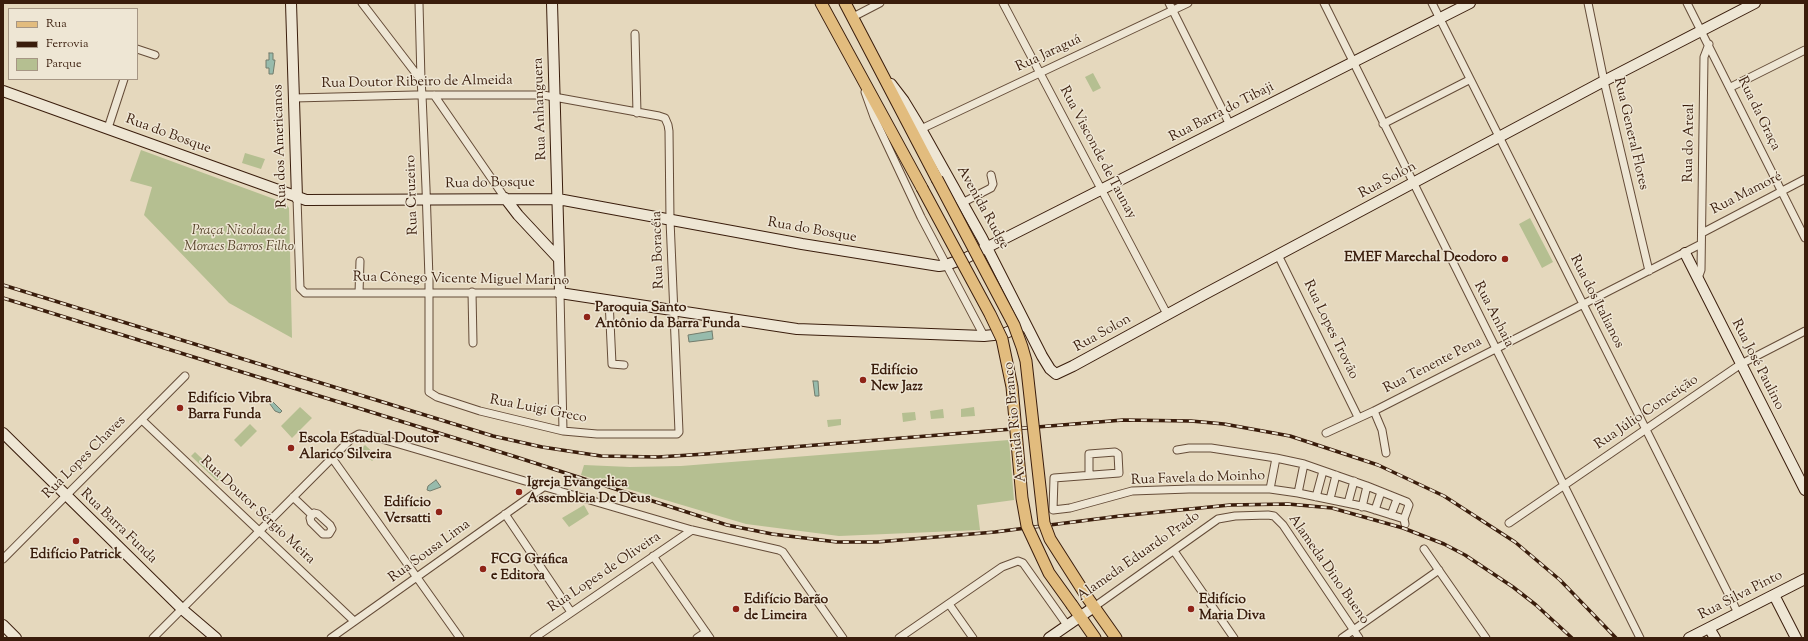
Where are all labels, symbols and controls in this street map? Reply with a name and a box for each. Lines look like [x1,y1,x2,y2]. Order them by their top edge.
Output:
legend [8,8,138,80]
text: Rua [46,15,67,33]
street label: Rua Jaraguá [1014,32,1084,76]
text: Ferrovia [46,35,89,53]
text: Parque [46,55,82,73]
street label: Rua Anhanguera [531,57,551,161]
street label: Rua Doutor Ribeiro de Almeida [321,73,513,93]
street label: Rua da Graça [1733,74,1783,154]
street label: Rua General Flores [1609,76,1651,192]
street label: Rua Barra do Tibaji [1167,79,1277,147]
street label: Rua dos Americanos [270,84,292,208]
street label: Rua Visconde de Taunay [1055,84,1139,222]
street label: Rua do Areal [1681,103,1699,183]
street label: Rua do Bosque [123,112,213,158]
street label: Rua Cruzeiro [403,155,423,235]
street label: Rua Solon [1356,159,1420,203]
street label: Avenida Rudge [952,164,1012,252]
street label: Rua Mamoré [1709,169,1785,219]
street label: Rua do Bosque [445,175,535,193]
street label: Rua Boracéia [649,211,669,289]
street label: Rua do Bosque [766,215,858,247]
park label: Praça Nicolau de Moraes Barros Filho [184,224,294,256]
place label: EMEF Marechal Deodoro [1344,251,1497,267]
street label: Rua dos Italianos [1565,253,1627,351]
marker: EMEF Marechal Deodoro [1500,254,1510,264]
street label: Rua Cônego Vicente Miguel Marino [353,270,569,290]
street label: Rua Lopes Trovão [1299,278,1361,382]
street label: Rua Anhaia [1469,279,1517,351]
place label: Paroquia Santo Antônio da Barra Funda [595,301,740,334]
street label: Rua Solon [1071,311,1135,357]
marker: Paroquia Santo Antônio da Barra Funda [582,312,592,322]
street label: Rua José Paulino [1727,317,1787,413]
street label: Rua Tenente Pena [1381,334,1485,398]
street label: Avenida Rio Branco [1001,361,1031,483]
place label: Edifício New Jazz [871,364,923,396]
street label: Rua Júlio Conceição [1592,372,1702,454]
marker: Edifício New Jazz [858,375,868,385]
place label: Edifício Vibra Barra Funda [188,392,272,424]
street label: Rua Luigi Greco [488,392,588,428]
marker: Edifício Vibra Barra Funda [175,403,185,413]
street label: Rua Lopes Chaves [40,413,130,503]
place label: Escola Estadual Doutor Alarico Silveira [299,432,439,464]
marker: Escola Estadual Doutor Alarico Silveira [286,443,296,453]
street label: Rua Doutor Sérgio Meira [196,453,318,569]
street label: Rua Favela do Moinho [1131,468,1265,490]
place label: Igreja Evangelica Assembleia De Deus [527,476,650,508]
street label: Rua Barra Funda [76,486,160,568]
marker: Igreja Evangelica Assembleia De Deus [514,487,524,497]
place label: Edifício Versatti [384,496,431,528]
marker: Edifício Versatti [434,507,444,517]
street label: Alameda Eduardo Prado [1074,508,1204,606]
street label: Alameda Dino Bueno [1284,512,1372,628]
street label: Rua Sousa Lima [386,517,474,587]
street label: Rua Lopes de Oliveira [546,529,664,617]
marker: Edifício Patrick [71,536,81,546]
place label: Edifício Patrick [30,548,122,564]
place label: FCG Gráfica e Editora [491,553,568,586]
marker: FCG Gráfica e Editora [478,564,488,574]
street label: Rua Silva Pinto [1696,568,1786,624]
place label: Edifício Barão de Limeira [744,593,828,626]
place label: Edifício Maria Diva [1199,593,1266,626]
marker: Edifício Barão de Limeira [731,604,741,614]
marker: Edifício Maria Diva [1186,604,1196,614]

